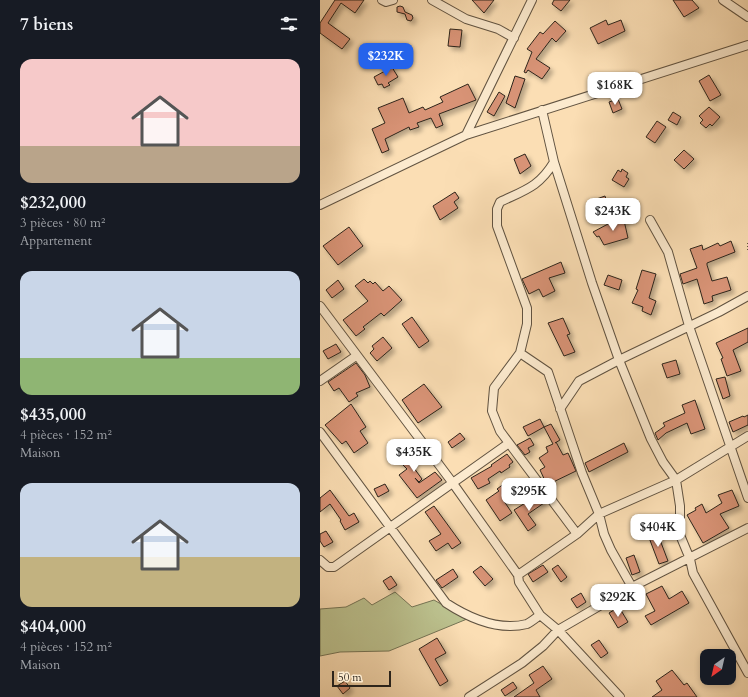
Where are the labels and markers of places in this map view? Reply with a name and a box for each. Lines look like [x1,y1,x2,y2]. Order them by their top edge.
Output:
pin: $232K [358,43,414,77]
pin: $168K [587,72,643,106]
pin: $243K [585,198,641,232]
pin: $435K [386,439,442,473]
pin: $295K [501,478,557,512]
pin: $404K [630,514,686,548]
pin: $292K [590,584,646,618]

